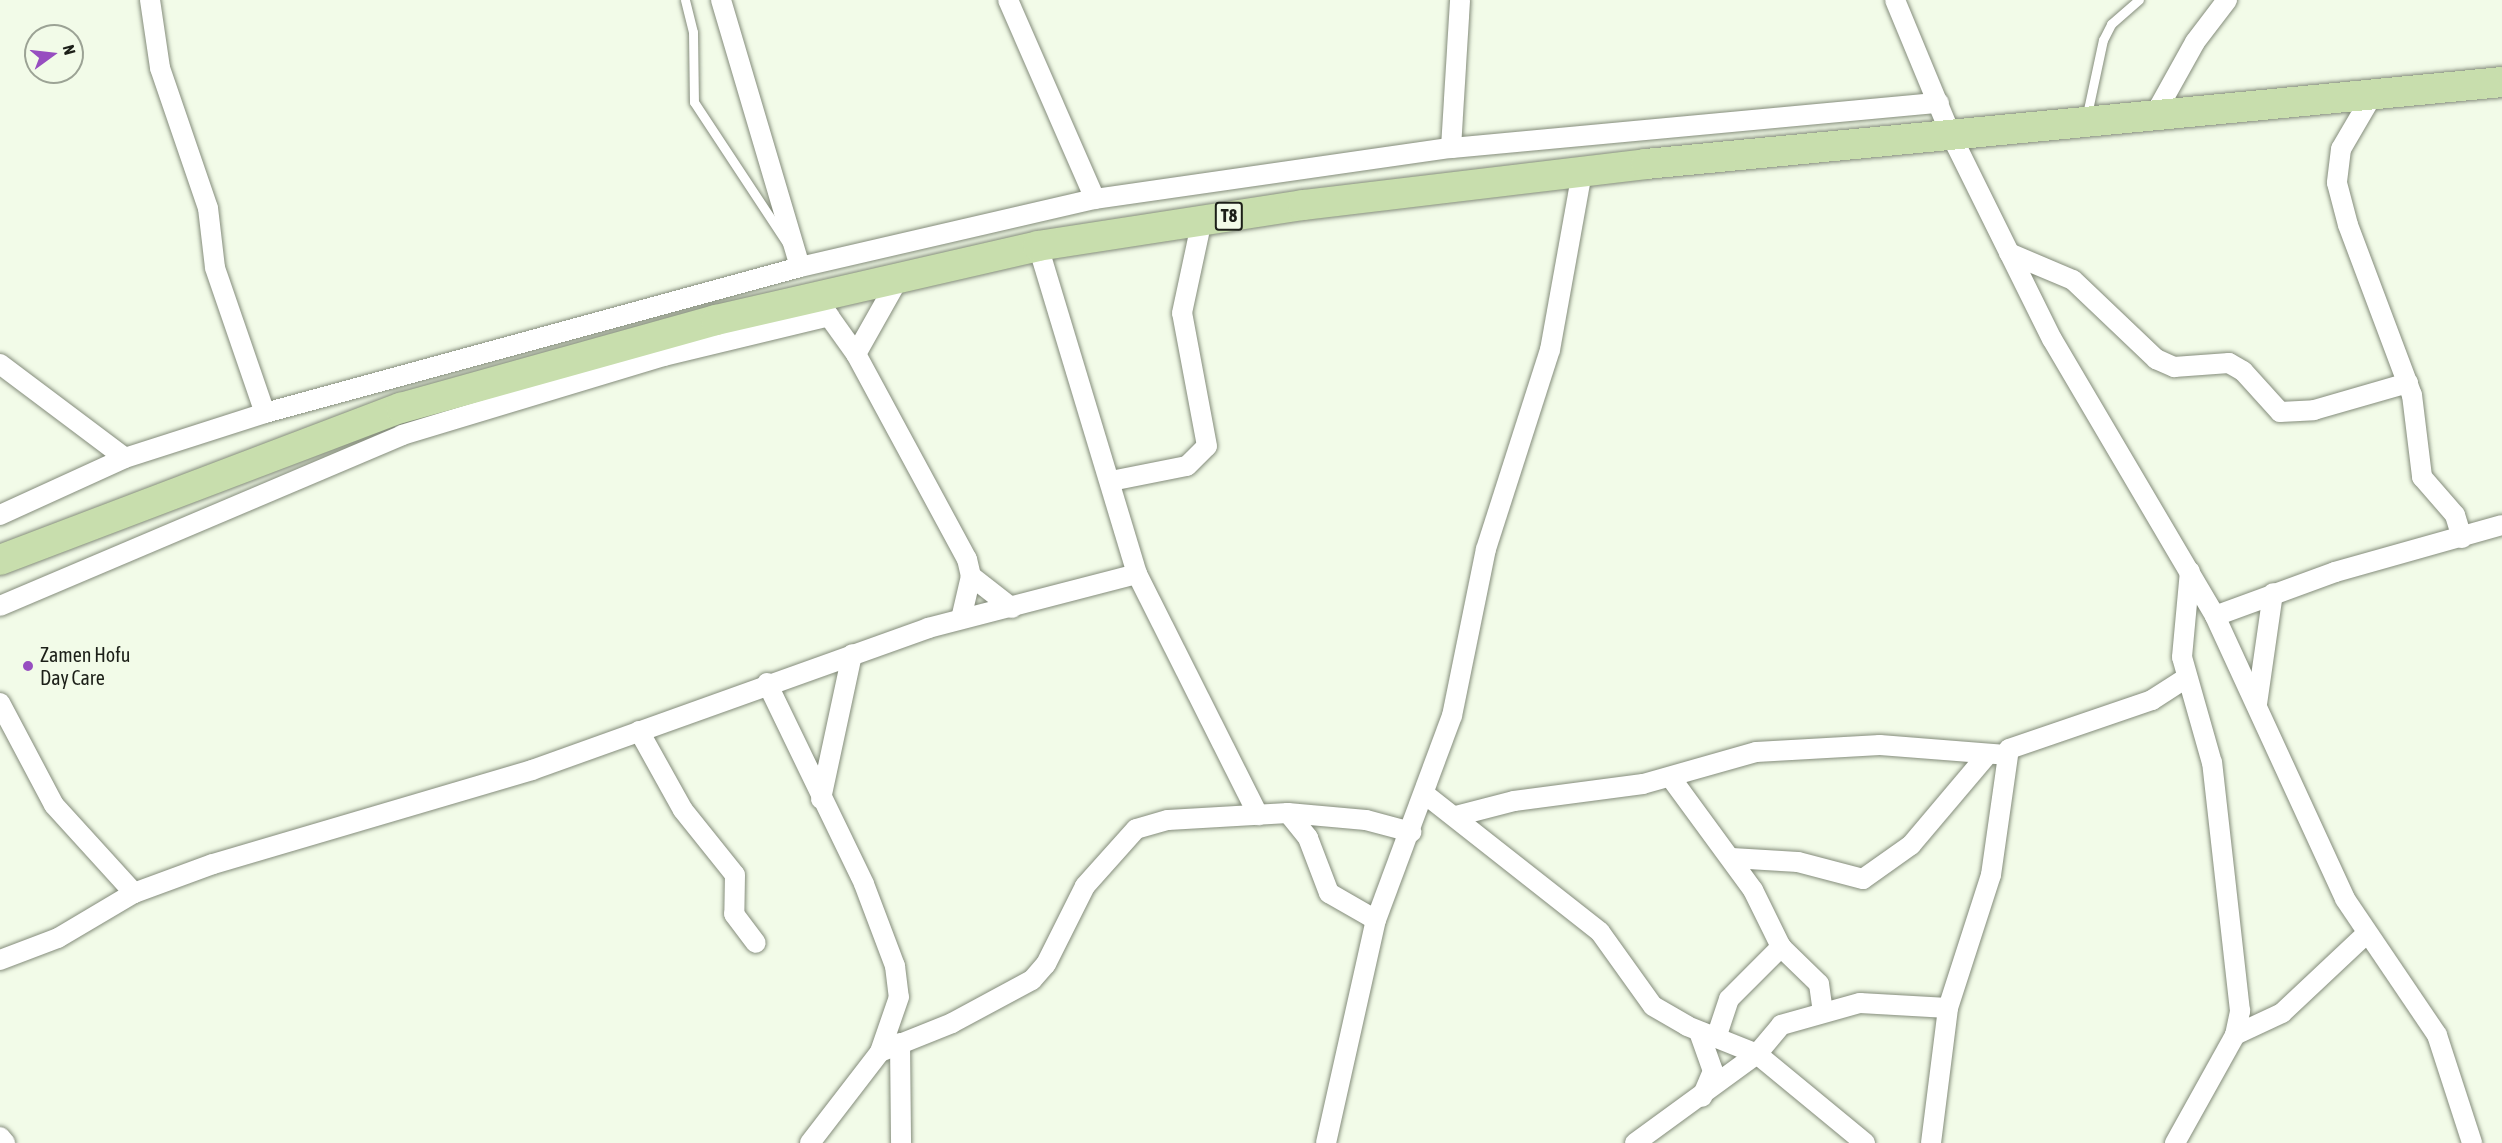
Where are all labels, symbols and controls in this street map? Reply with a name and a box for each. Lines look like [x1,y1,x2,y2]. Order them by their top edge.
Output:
north arrow [24,24,84,84]
text: N [60,43,79,57]
road number: T8 [1214,201,1244,231]
place label: Zamen Hofu Day Care [40,642,130,689]
marker: Zamen Hofu Day Care [21,659,35,673]

